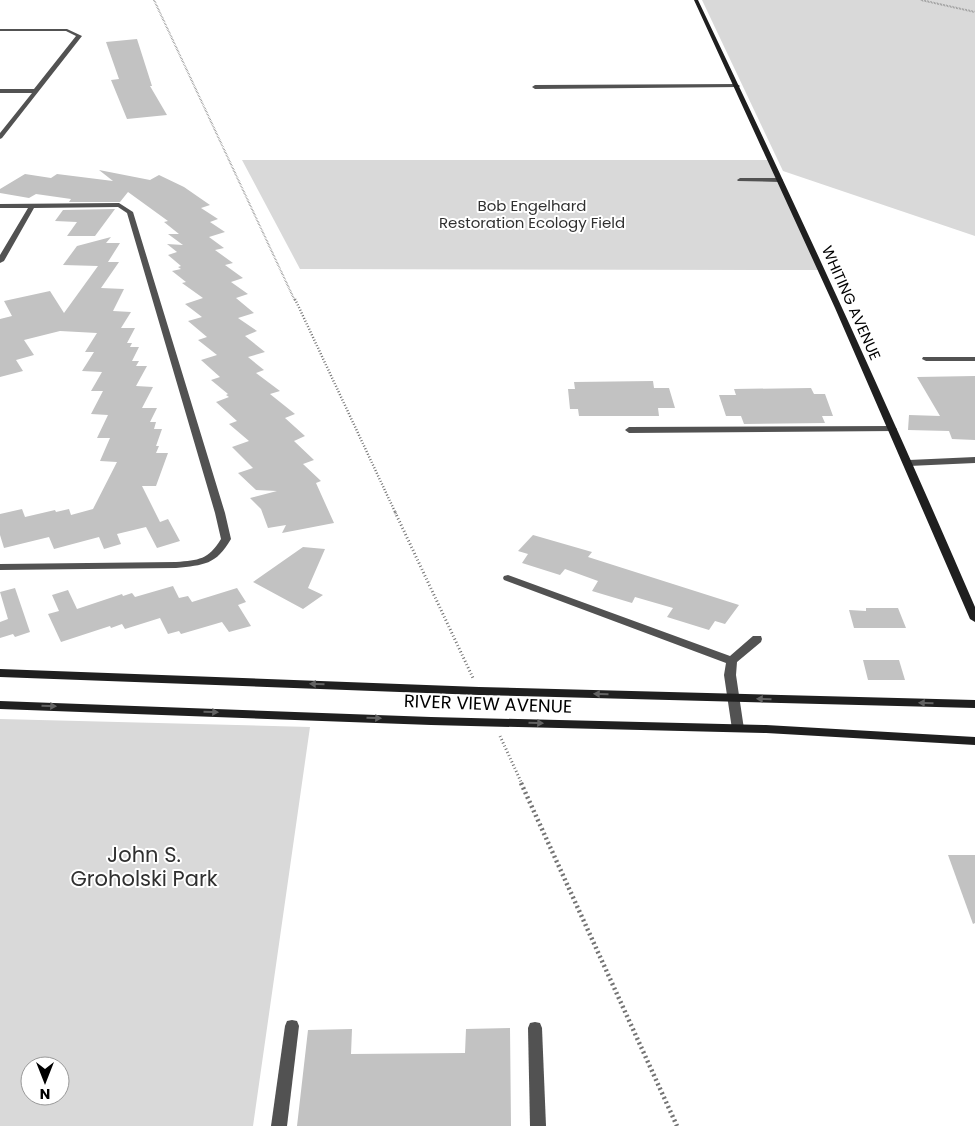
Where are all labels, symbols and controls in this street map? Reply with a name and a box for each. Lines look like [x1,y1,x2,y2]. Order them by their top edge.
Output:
park label: Bob Engelhard Restoration Ecology Field [439,195,625,233]
street label: WHITING AVENUE [817,242,886,363]
one-way arrow [308,680,324,688]
street label: RIVER VIEW AVENUE [403,688,573,719]
one-way arrow [593,690,609,698]
one-way arrow [756,695,772,703]
one-way arrow [918,699,934,707]
one-way arrow [41,703,57,711]
one-way arrow [203,708,219,716]
one-way arrow [366,715,382,723]
one-way arrow [528,719,544,727]
park label: John S. Groholski Park [70,840,218,893]
north arrow [20,1056,70,1106]
text: N [40,1084,50,1104]

